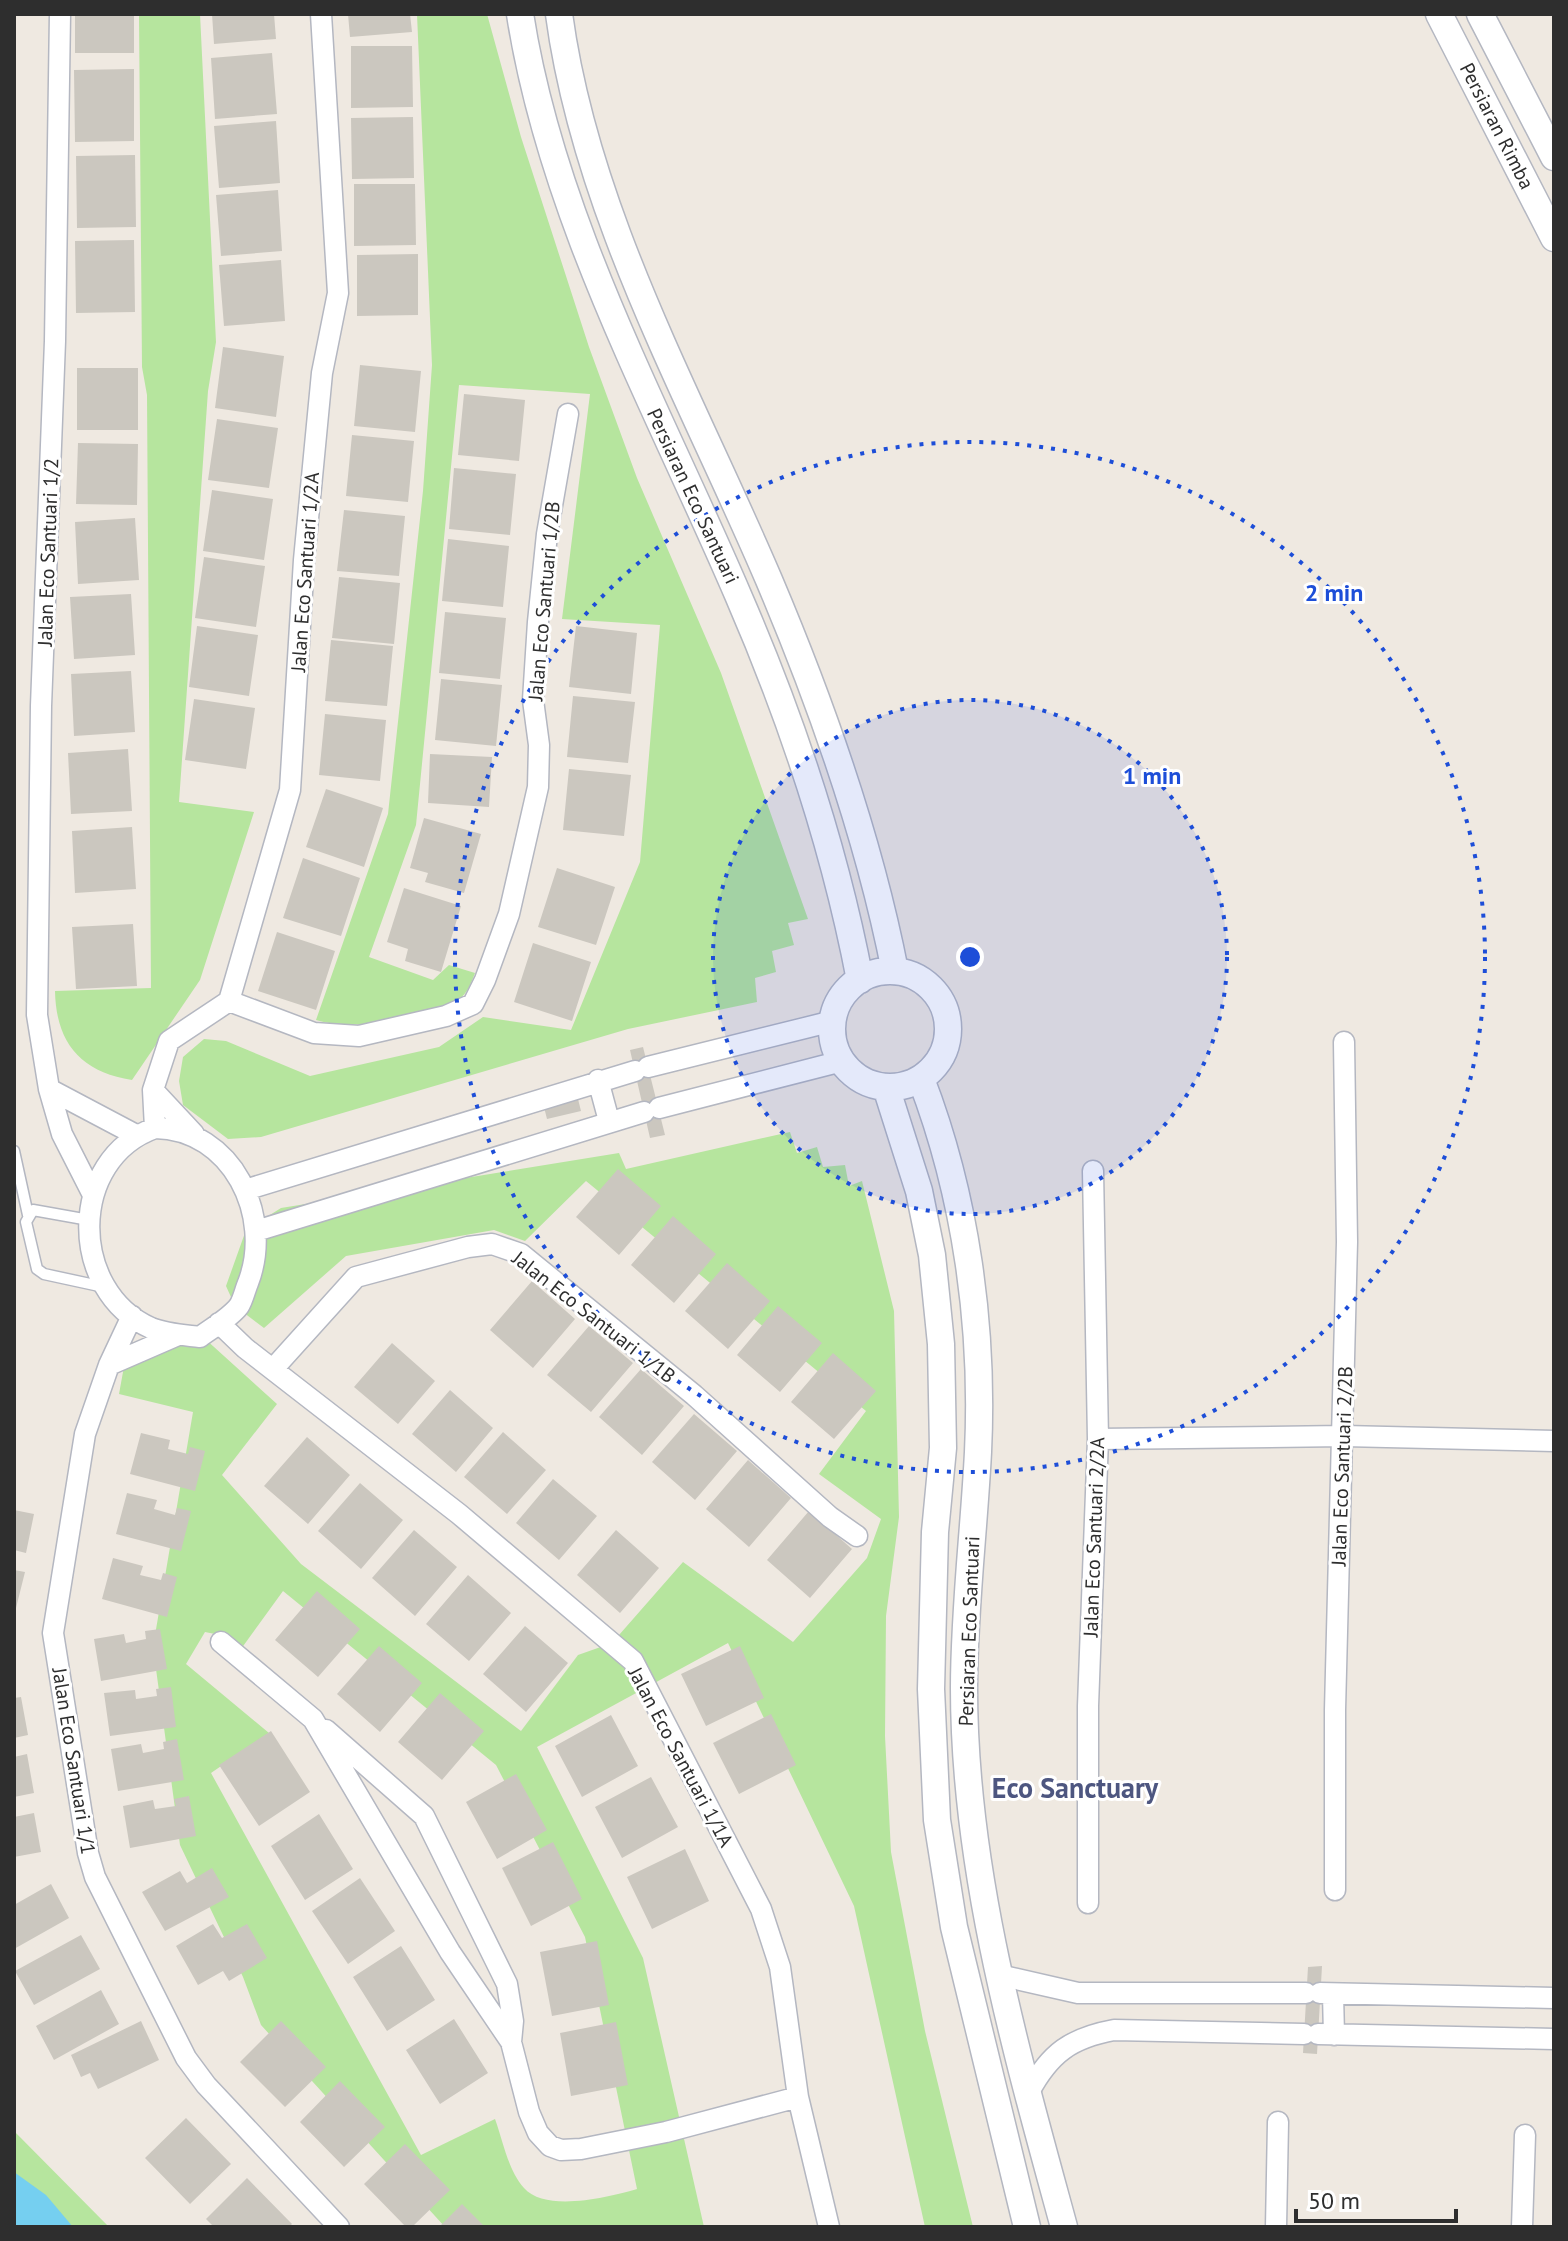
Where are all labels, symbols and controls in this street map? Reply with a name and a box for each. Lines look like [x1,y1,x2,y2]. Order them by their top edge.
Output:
street label: Persiaran Rimba [1454,58,1540,194]
street label: Persiaran Eco Santuari [641,404,745,588]
street label: Jalan Eco Santuari 1/2 [32,457,64,648]
street label: Jalan Eco Santuari 1/2A [285,471,325,674]
street label: Jalan Eco Santuari 1/2B [522,500,566,703]
text: 2 min [1305,577,1363,608]
text: 1 min [1123,760,1181,791]
centre of rings [956,943,984,971]
street label: Jalan Eco Santuari 1/1B [506,1245,681,1389]
street label: Jalan Eco Santuari 2/2B [1325,1366,1358,1567]
street label: Jalan Eco Santuari 2/2A [1077,1436,1110,1638]
street label: Persiaran Eco Santuari [953,1535,985,1727]
street label: Jalan Eco Santuari 1/1A [622,1662,740,1852]
street label: Jalan Eco Santuari 1/1 [46,1665,102,1856]
district label: Eco Sanctuary [992,1769,1159,1806]
scale bar [1296,2173,1456,2223]
text: 50 m [1308,2185,1360,2216]

